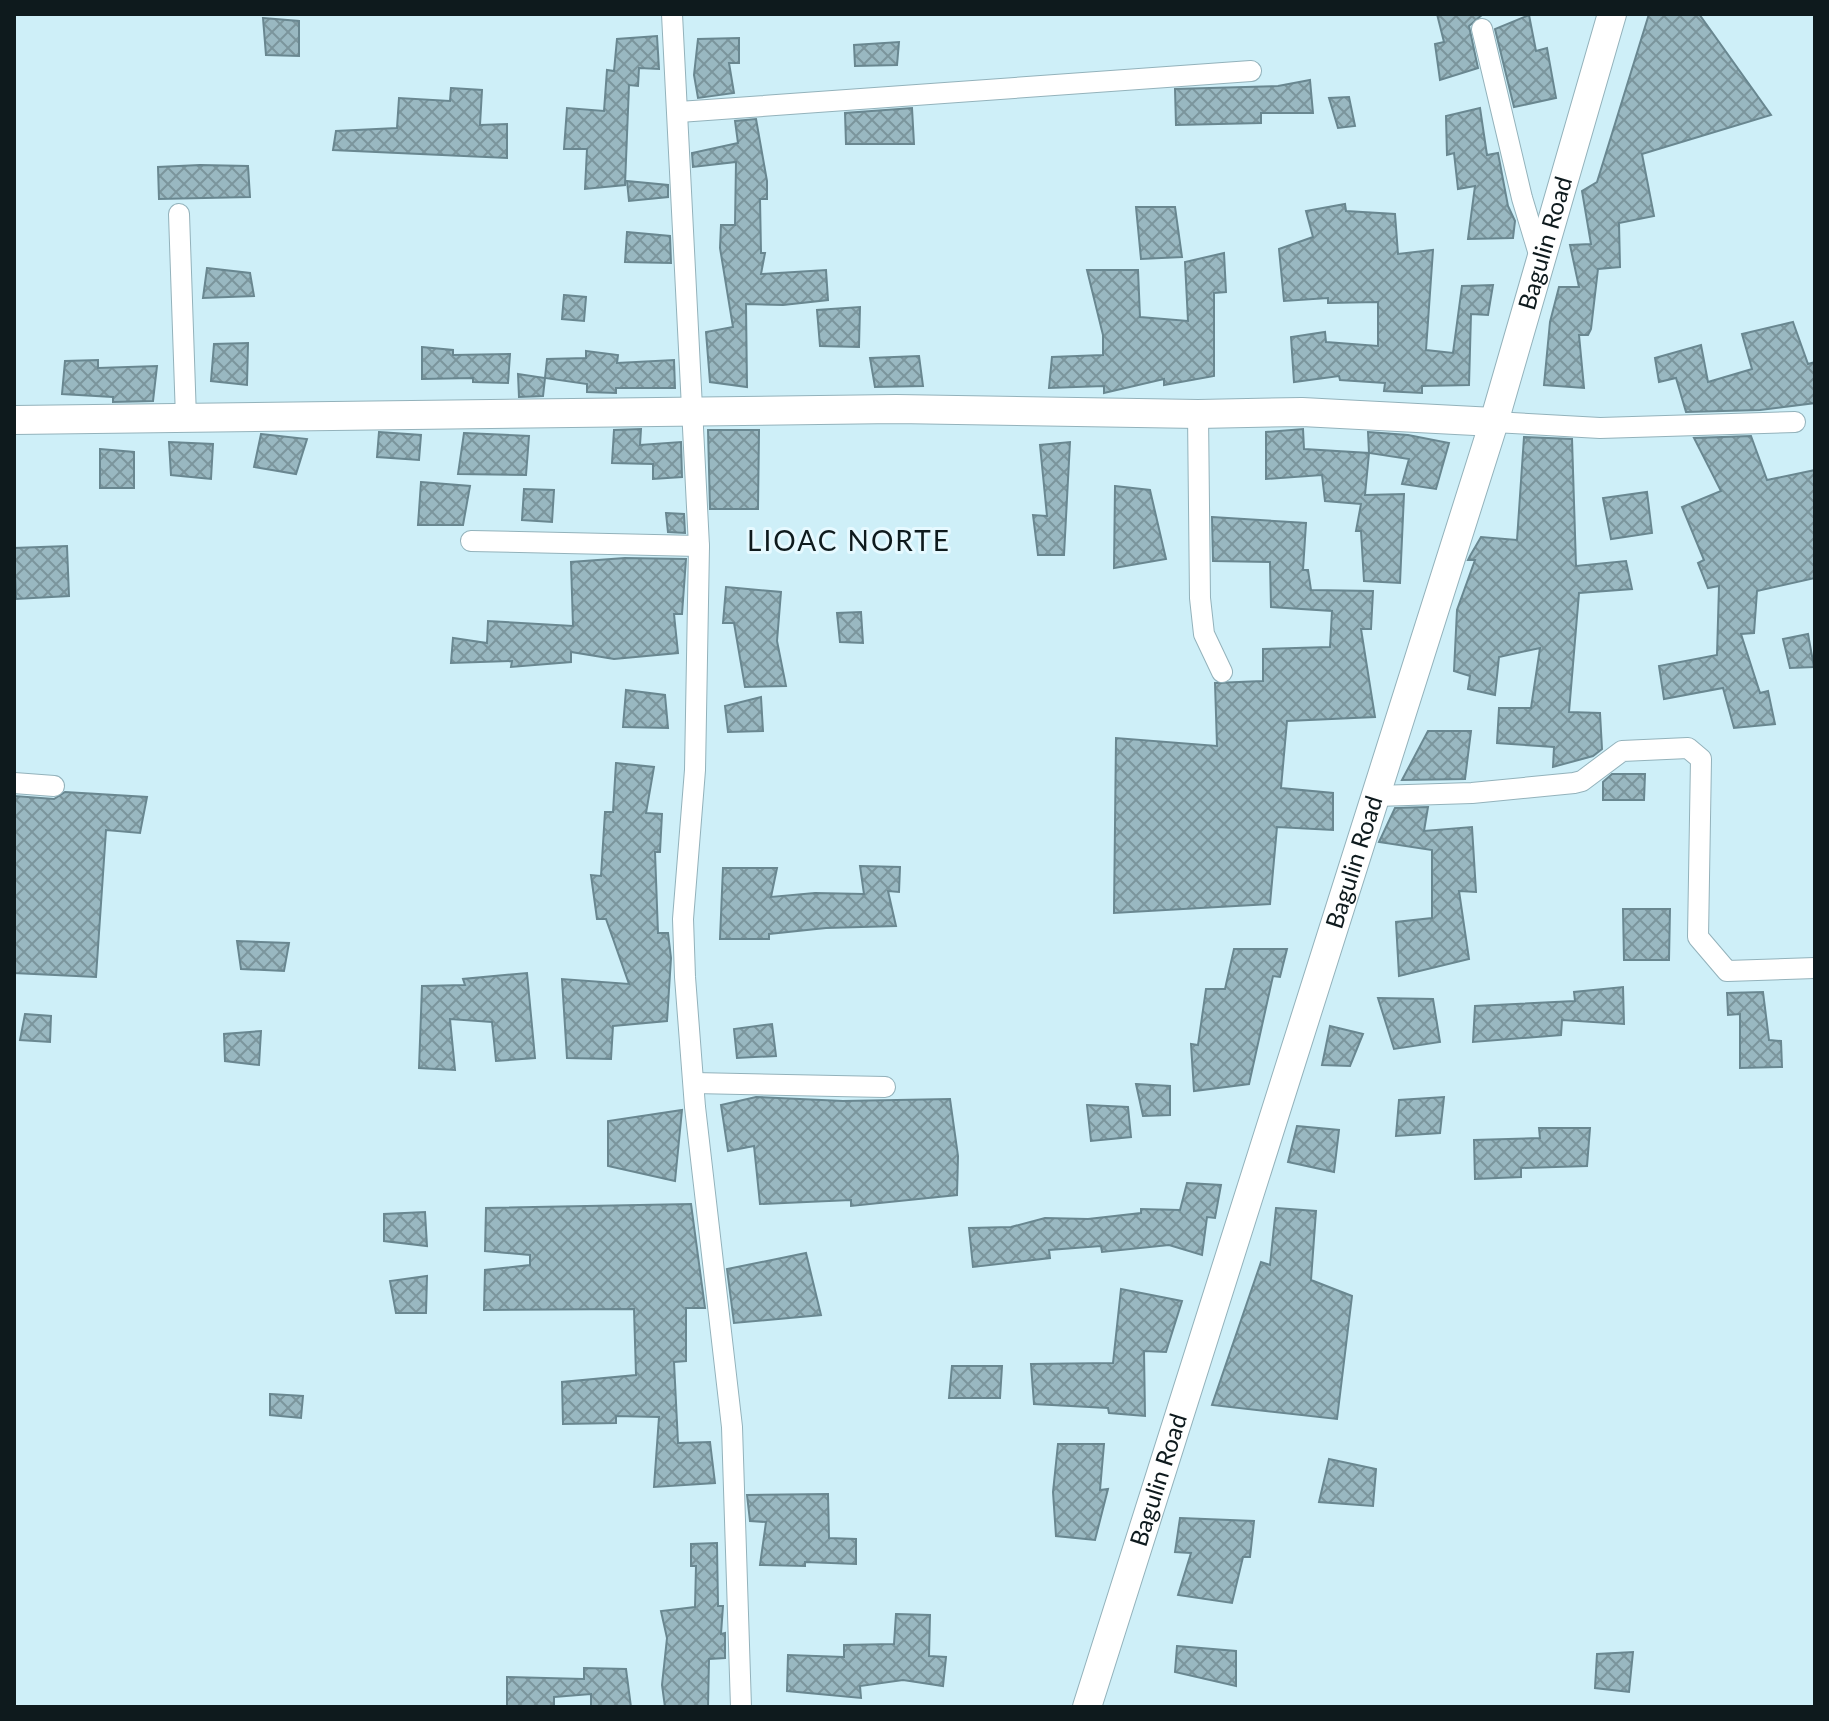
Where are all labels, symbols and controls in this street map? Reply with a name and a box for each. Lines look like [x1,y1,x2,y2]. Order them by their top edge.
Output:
street label: Bagulin Road [1511,173,1577,313]
district label: LIOAC NORTE [747,523,951,557]
street label: Bagulin Road [1319,792,1388,932]
street label: Bagulin Road [1123,1410,1192,1550]

